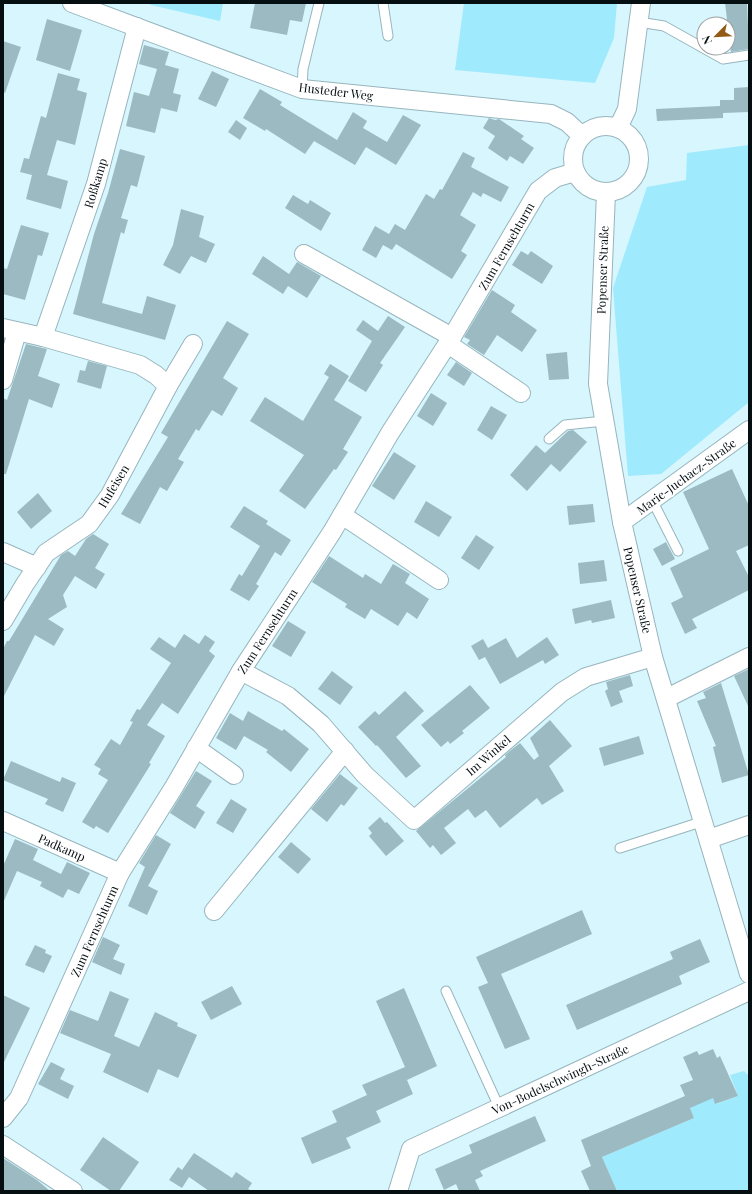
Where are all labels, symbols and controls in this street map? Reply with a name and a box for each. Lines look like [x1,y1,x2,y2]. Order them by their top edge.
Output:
north arrow [696,16,736,56]
text: N [698,34,715,47]
street label: Husteder Weg [298,79,375,104]
street label: Roßkamp [80,156,110,210]
street label: Zum Fernsehturm [474,199,538,293]
street label: Popenser Straße [592,226,612,314]
street label: Marie-Juchacz-Straße [633,434,739,518]
street label: Hufeisen [94,461,132,511]
street label: Popenser Straße [620,545,656,635]
street label: Zum Fernsehturm [233,585,301,677]
street label: Im Winkel [462,731,514,779]
street label: Padkamp [36,830,88,864]
street label: Zum Fernsehturm [67,882,121,979]
street label: Von-Bodelschwingh-Straße [488,1040,631,1118]

